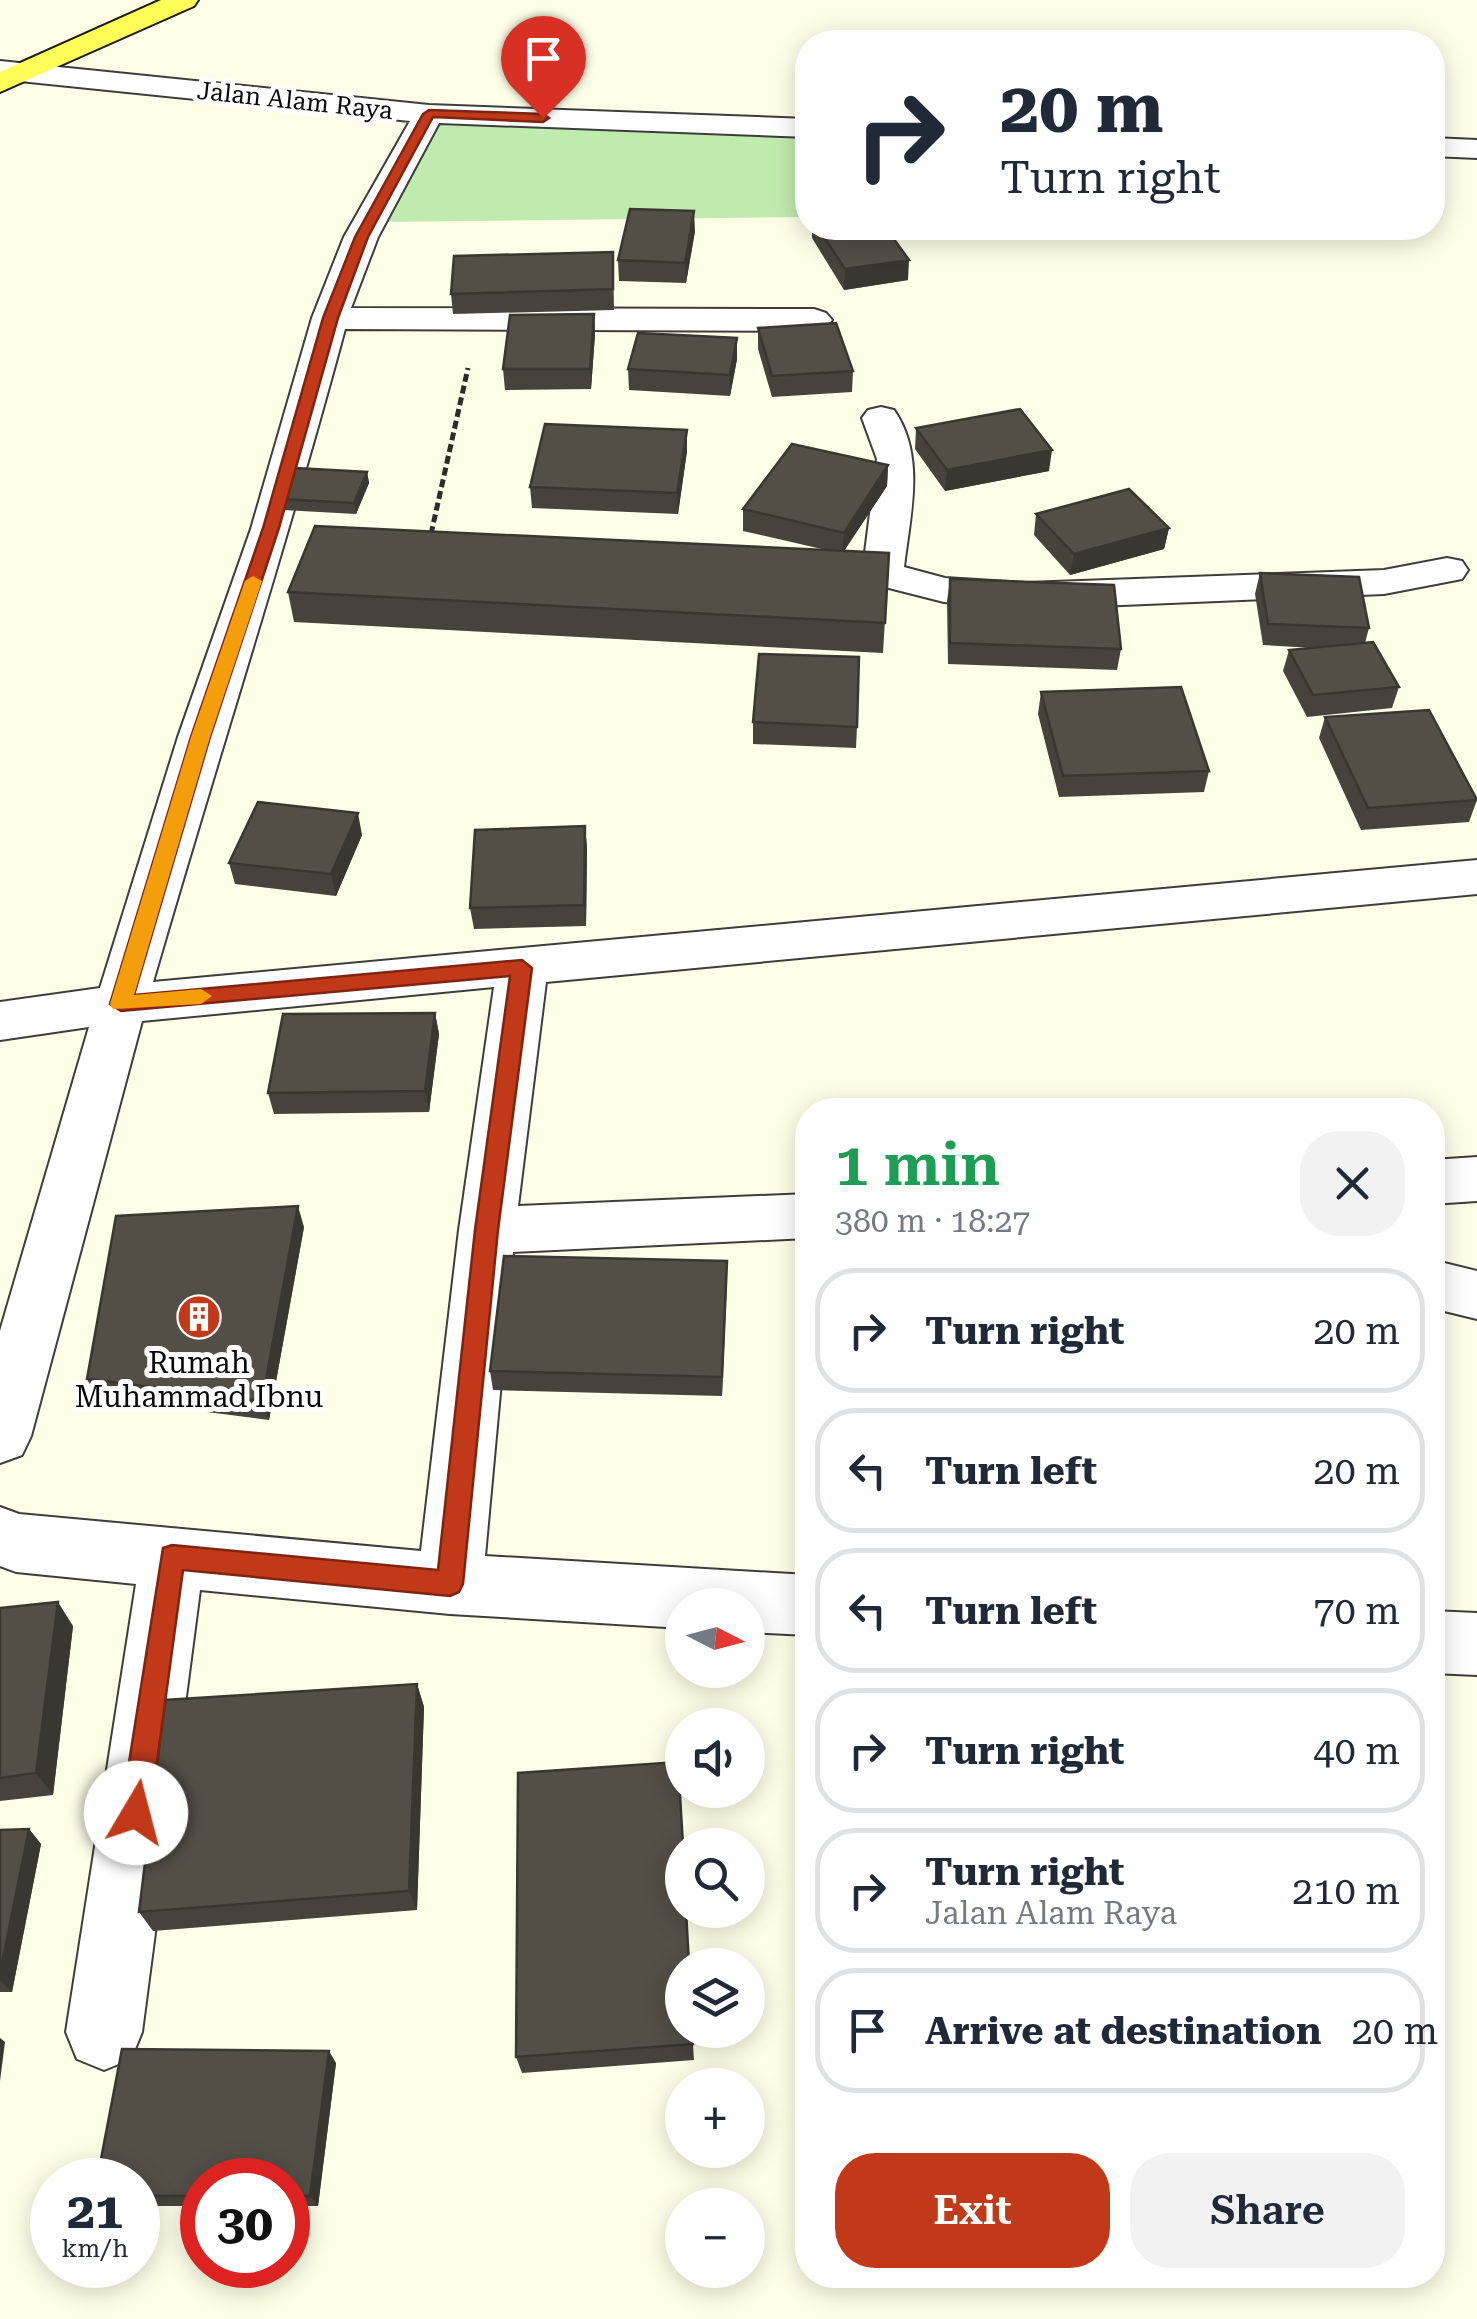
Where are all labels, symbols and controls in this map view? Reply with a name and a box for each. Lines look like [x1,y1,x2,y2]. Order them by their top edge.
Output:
pin [501,16,586,119]
icon: arrive [516,31,571,86]
text: 20 m [1000,67,1164,149]
icon: right [835,70,965,200]
street label: Jalan Alam Raya [196,76,395,125]
text: Turn right [1000,151,1221,204]
text: 1 min [835,1129,1000,1200]
button: close [1300,1131,1405,1236]
text: 380 m · 18:27 [835,1202,1030,1240]
building icon: Rumah Muhammad Ibnu [176,1294,222,1340]
icon: right [840,1303,895,1358]
text: Turn right [925,1309,1124,1353]
text: 20 m [1313,1309,1400,1353]
place label: Rumah Muhammad Ibnu [75,1345,324,1414]
icon: left [840,1443,895,1498]
text: Turn left [925,1449,1097,1493]
text: 20 m [1313,1449,1400,1493]
icon: left [840,1583,895,1638]
north arrow [665,1588,765,1688]
map controls [665,1588,765,2288]
text: Turn left [925,1589,1097,1633]
text: 70 m [1313,1589,1400,1633]
button: sound [665,1708,765,1808]
icon: right [840,1723,895,1778]
text: Turn right [925,1729,1124,1773]
text: 40 m [1313,1729,1400,1773]
position arrow [84,1761,188,1865]
button: search [665,1828,765,1928]
text: Turn right [925,1850,1124,1894]
icon: right [840,1863,895,1918]
text: 210 m [1292,1869,1400,1913]
text: Jalan Alam Raya [925,1894,1177,1932]
button: layers [665,1948,765,2048]
icon: arrive [840,2003,895,2058]
text: Arrive at destination [925,2009,1321,2053]
text: 20 m [1351,2009,1438,2053]
button: + [665,2068,765,2168]
button: Exit [835,2153,1110,2268]
button: Share [1130,2153,1405,2268]
speed limit sign: 30 [180,2158,310,2288]
text: 21 [67,2182,123,2240]
button: − [665,2188,765,2288]
text: km/h [62,2234,128,2263]

